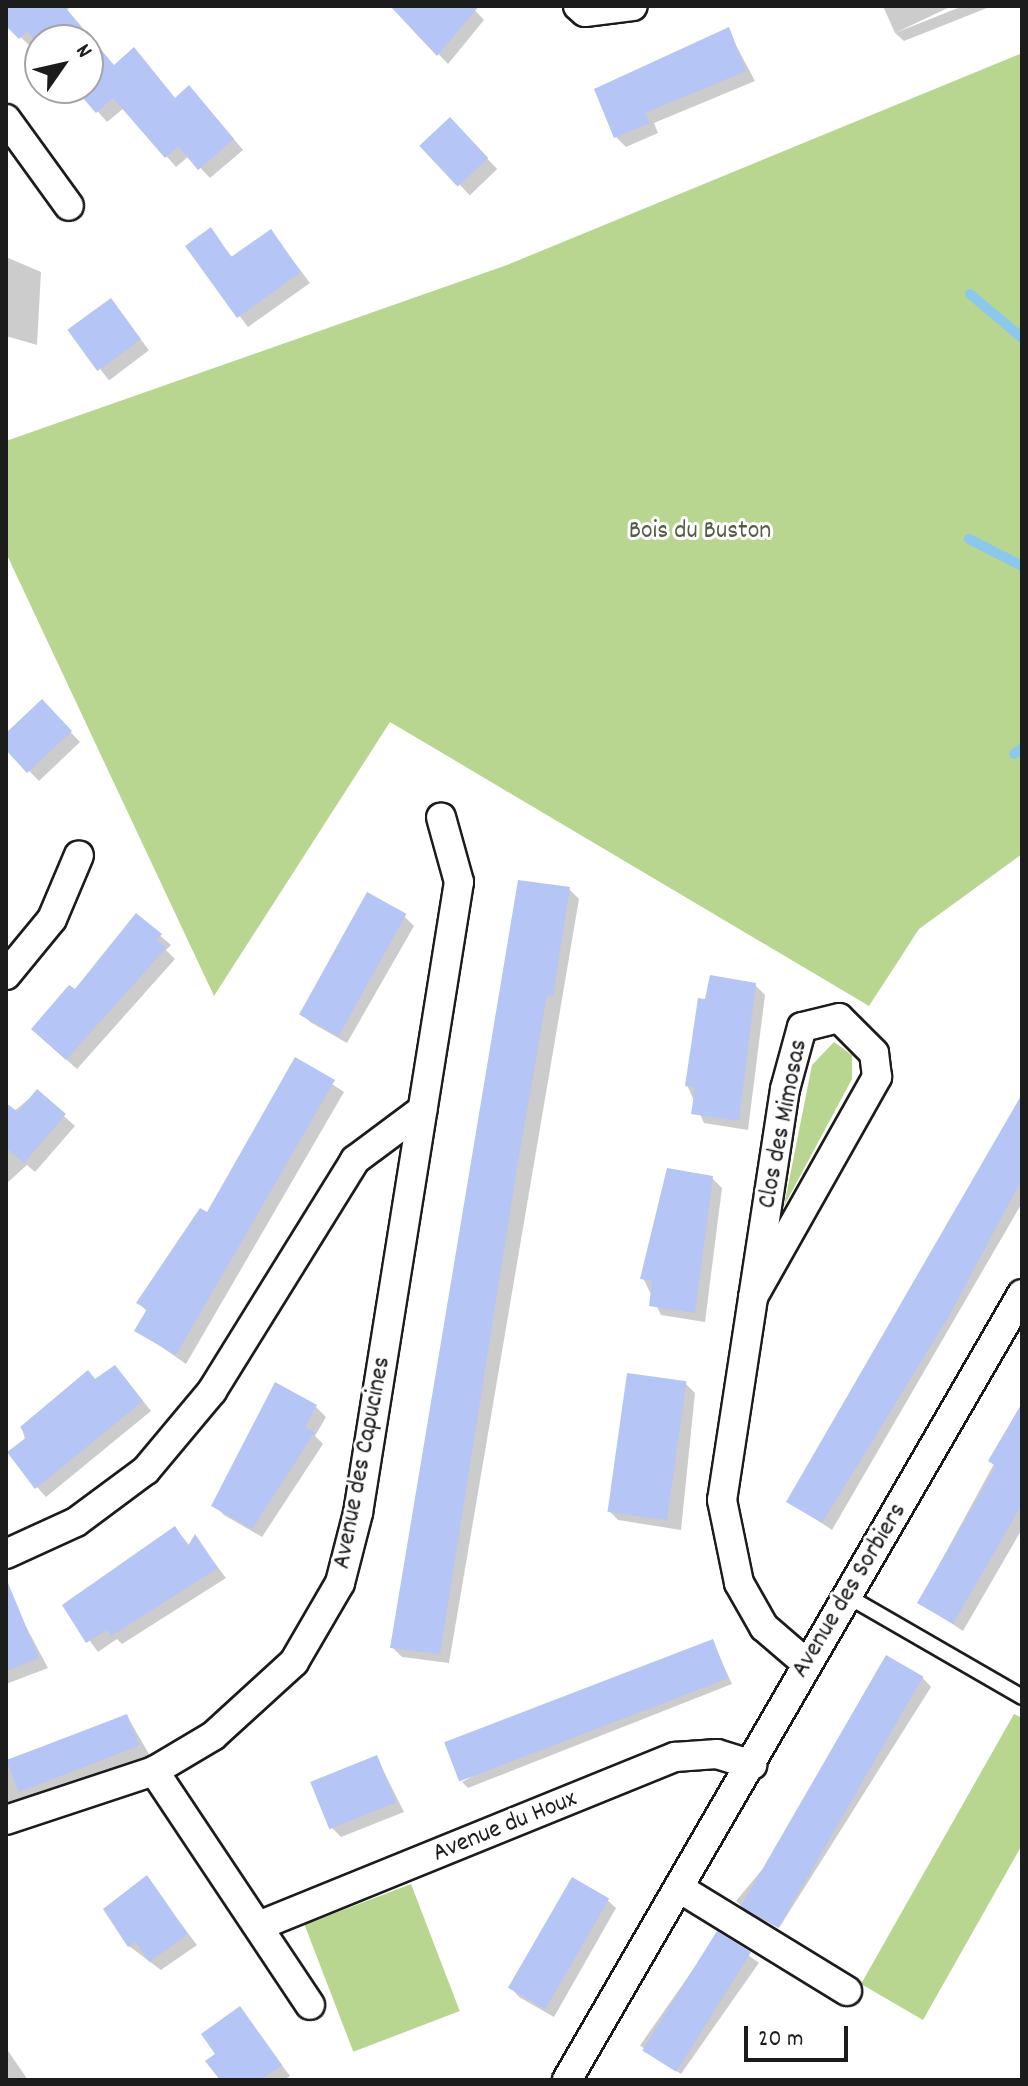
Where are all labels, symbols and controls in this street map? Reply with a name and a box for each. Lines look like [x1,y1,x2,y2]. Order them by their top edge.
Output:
north arrow [24,24,104,104]
text: N [67,38,99,65]
park label: Bois du Buston [629,516,771,548]
street label: Clos des Mimosas [752,1037,816,1211]
street label: Avenue des Capucines [327,1354,399,1572]
street label: Avenue des Sorbiers [786,1498,914,1684]
street label: Avenue du Houx [429,1784,581,1870]
scale bar [748,2010,852,2060]
text: 20 m [758,2023,804,2057]

